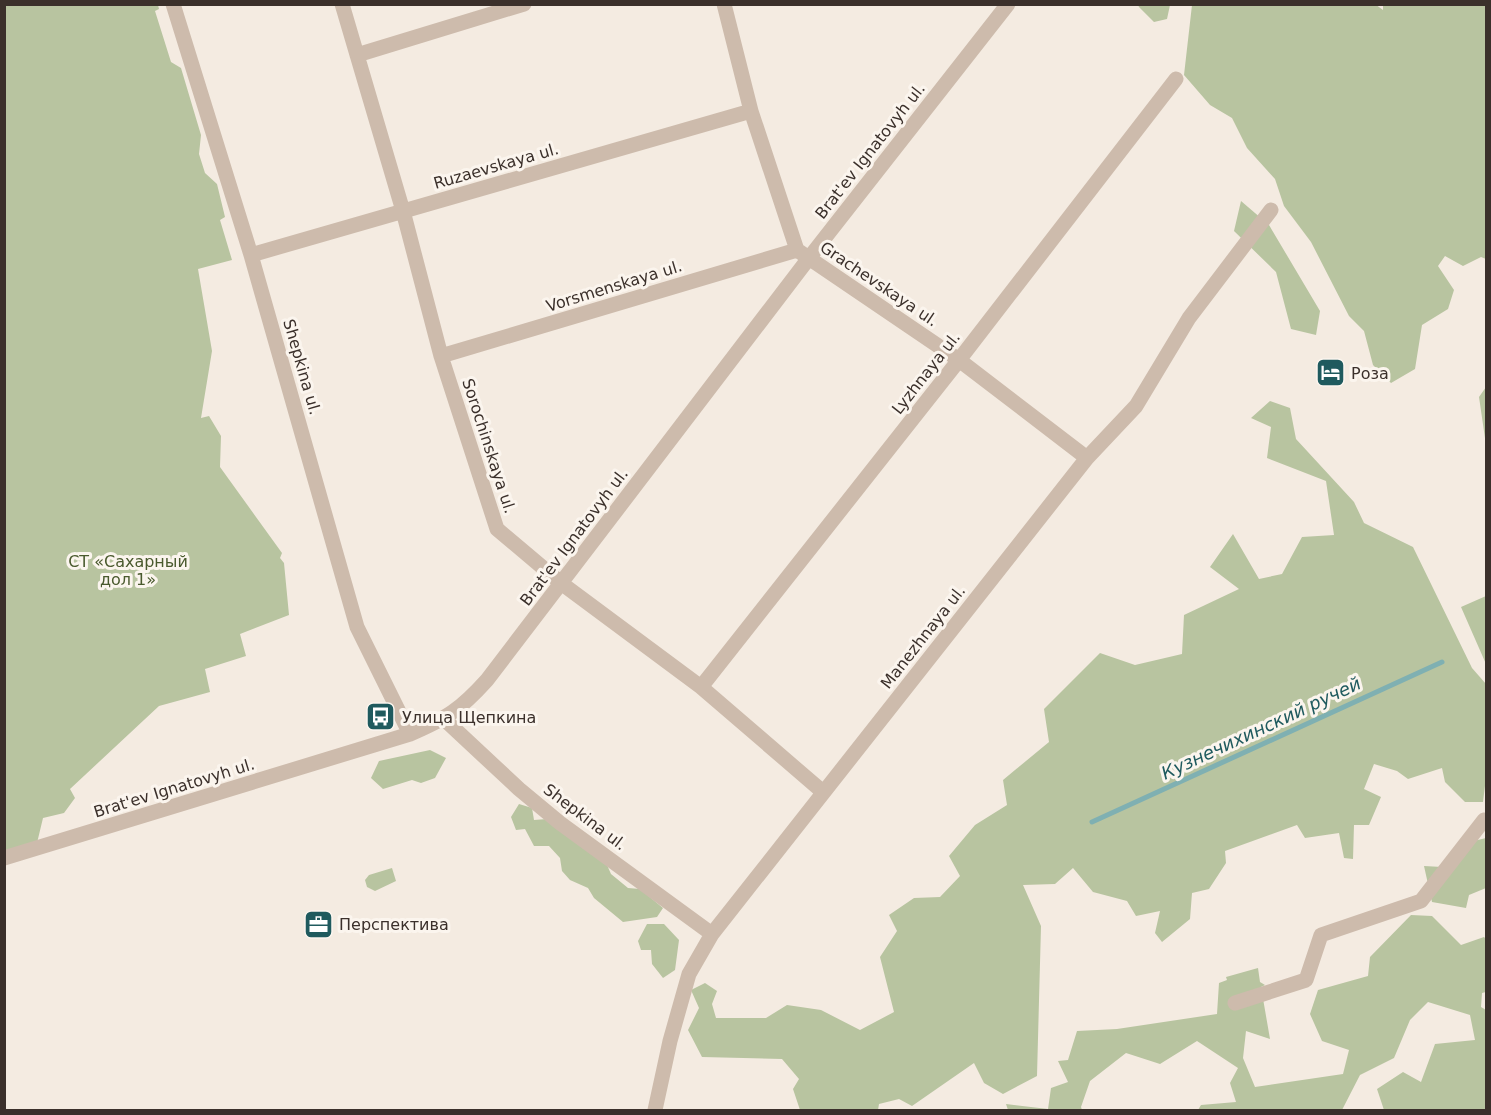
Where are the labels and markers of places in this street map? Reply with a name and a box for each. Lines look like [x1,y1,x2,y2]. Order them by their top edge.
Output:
hotel icon: Роза [1314,357,1346,389]
place label: Роза [1351,364,1389,383]
bus stop icon: Улица Щепкина [365,701,397,733]
place label: Улица Щепкина [402,708,536,727]
office icon: Перспектива [302,908,334,940]
place label: Перспектива [339,915,449,934]

